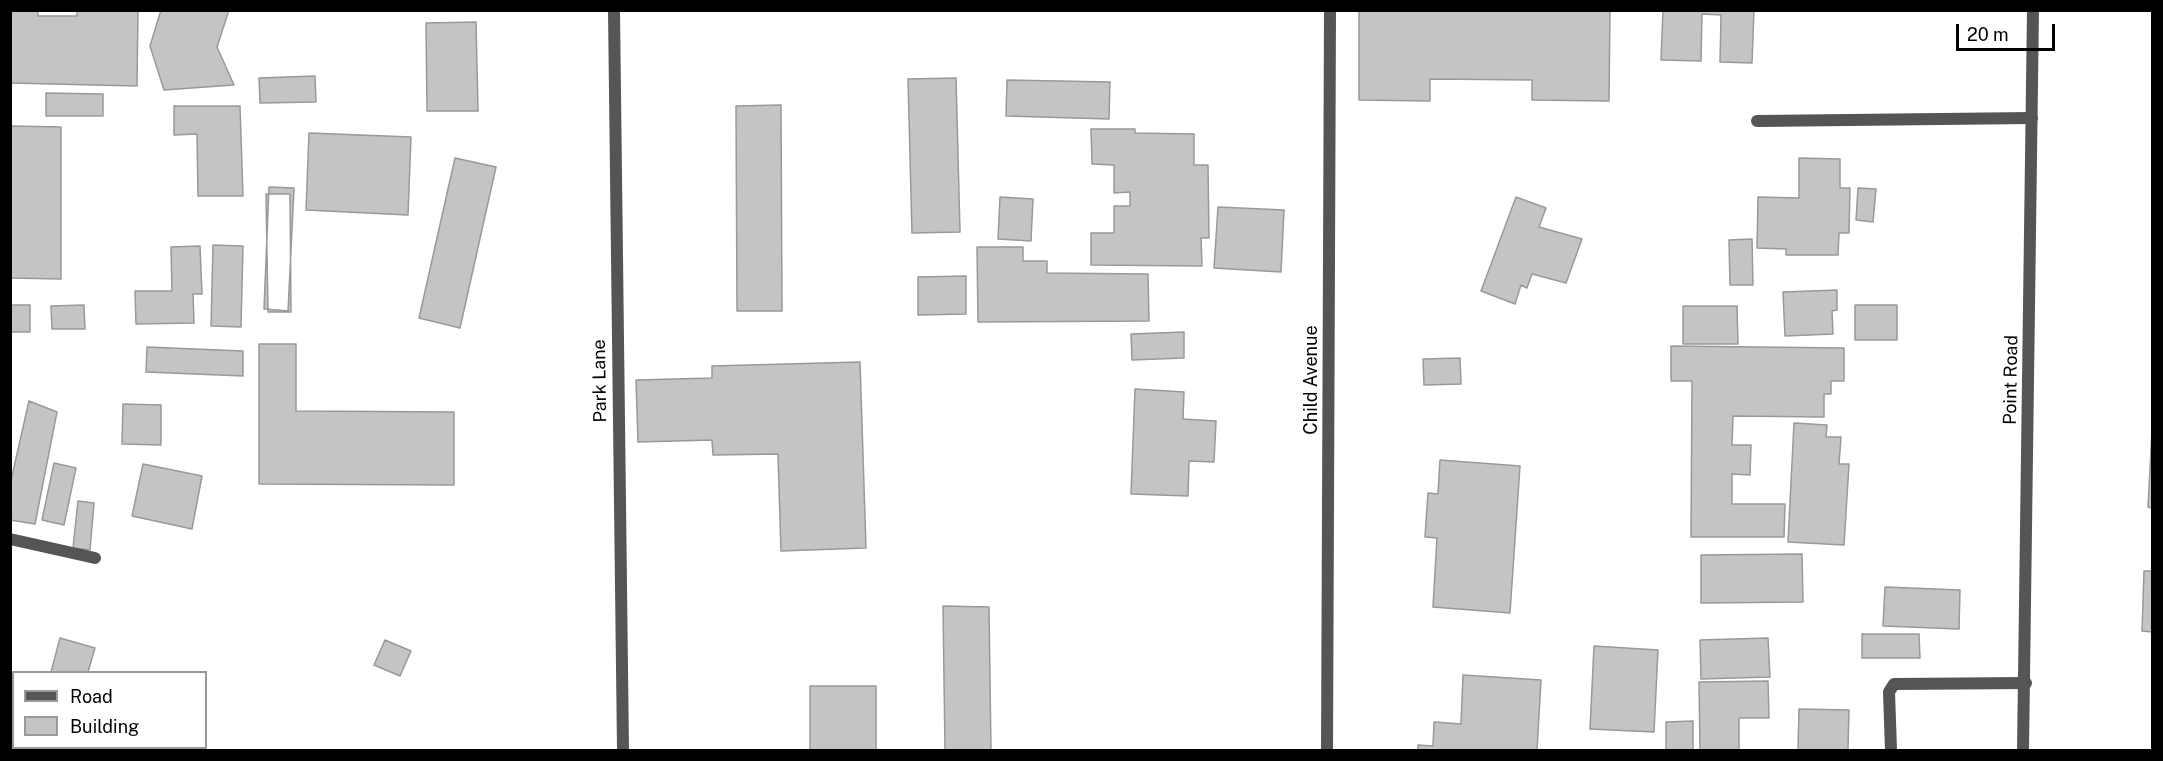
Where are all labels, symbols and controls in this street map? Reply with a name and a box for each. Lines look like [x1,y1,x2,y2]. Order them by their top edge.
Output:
scale bar [1959,12,2058,50]
text: 20 m [1967,24,2009,45]
street label: Child Avenue [1300,325,1322,435]
street label: Point Road [1999,335,2023,425]
street label: Park Lane [588,339,612,423]
legend [12,671,207,749]
text: Road [70,686,113,707]
text: Building [70,716,139,737]

